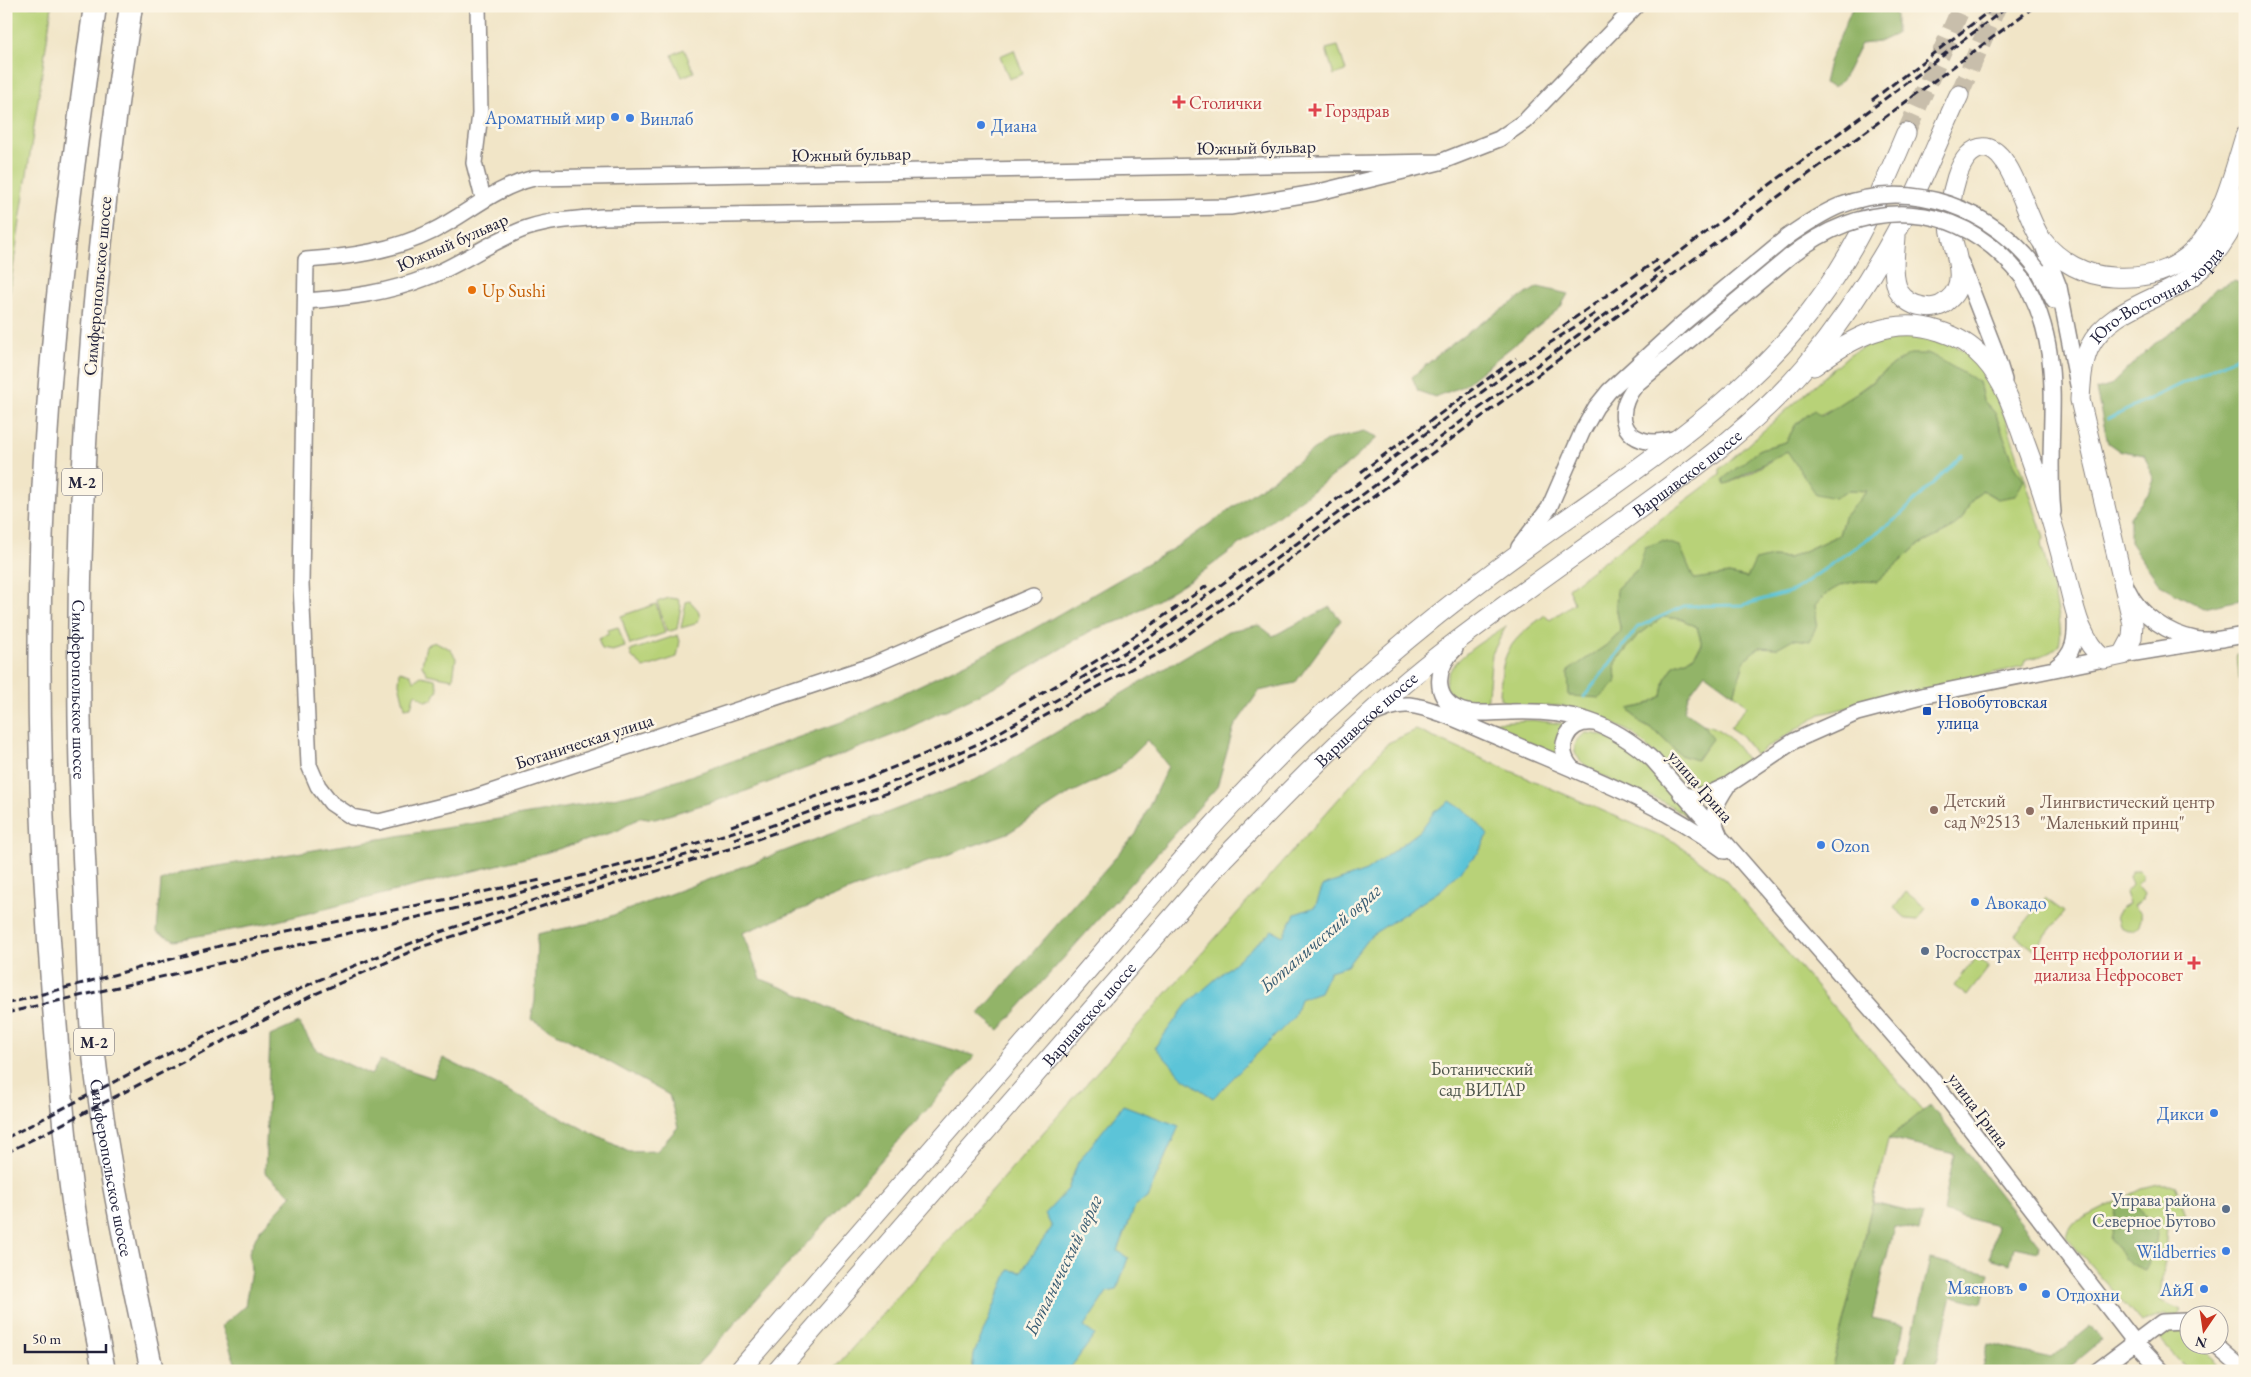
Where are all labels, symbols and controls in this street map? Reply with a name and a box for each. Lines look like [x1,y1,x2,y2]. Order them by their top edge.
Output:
place label: Столички [1189,91,1262,114]
marker: Столички [1173,96,1185,108]
place label: Горздрав [1325,99,1390,122]
marker: Горздрав [1309,104,1321,116]
place label: Ароматный мир [484,106,605,129]
place label: Винлаб [640,107,694,130]
marker: Ароматный мир [609,111,621,123]
marker: Винлаб [624,112,636,124]
place label: Диана [991,114,1038,137]
marker: Диана [975,119,987,131]
street label: Южный бульвар [1196,134,1316,160]
street label: Южный бульвар [791,141,911,167]
street label: Симферопольское шоссе [78,195,116,377]
street label: Южный бульвар [393,207,511,277]
street label: Юго-Восточная хорда [2084,240,2229,348]
place label: Up Sushi [482,279,546,302]
marker: Up Sushi [466,284,478,296]
street label: Варшавское шоссе [1627,423,1746,522]
road number: М-2 [62,468,102,496]
street label: Симферопольское шоссе [68,599,92,780]
street label: Варшавское шоссе [1309,666,1422,772]
place label: Новобутовская улица [1937,690,2048,734]
marker: Новобутовская улица [1921,705,1933,717]
street label: Ботаническая улица [512,708,657,774]
street label: улица Грина [1663,745,1739,828]
place label: Детский сад №2513 [1944,789,2020,833]
place label: Лингвистический центр "Маленький принц" [2040,790,2215,834]
marker: Детский сад №2513 [1928,804,1940,816]
marker: Лингвистический центр "Маленький принц" [2024,805,2036,817]
place label: Ozon [1831,834,1870,857]
marker: Ozon [1815,839,1827,851]
water label: Ботанический овраг [1253,878,1386,998]
place label: Авокадо [1984,891,2047,914]
marker: Авокадо [1969,896,1981,908]
place label: Росгосстрах [1935,940,2021,963]
place label: Центр нефрологии и диализа Нефросовет [2032,942,2184,986]
marker: Росгосстрах [1919,945,1931,957]
street label: Варшавское шоссе [1036,956,1140,1071]
marker: Центр нефрологии и диализа Нефросовет [2187,956,2201,970]
road number: М-2 [74,1028,114,1056]
park label: Ботанический сад ВИЛАР [1431,1057,1534,1101]
street label: улица Грина [1943,1068,2015,1153]
street label: Симферопольское шоссе [85,1077,139,1258]
place label: Дикси [2157,1102,2204,1125]
marker: Дикси [2208,1107,2220,1119]
place label: Управа района Северное Бутово [2092,1188,2217,1232]
water label: Ботанический овраг [1018,1191,1108,1340]
marker: Управа района Северное Бутово [2220,1203,2232,1215]
place label: Wildberries [2136,1240,2216,1263]
marker: Wildberries [2220,1245,2232,1257]
place label: Мясновъ [1947,1276,2013,1299]
place label: АйЯ [2159,1278,2194,1301]
marker: Мясновъ [2017,1281,2029,1293]
place label: Отдохни [2056,1283,2120,1306]
marker: АйЯ [2198,1283,2210,1295]
marker: Отдохни [2040,1288,2052,1300]
north arrow [2178,1304,2228,1354]
scale bar [25,1322,106,1354]
text: 50 m [32,1329,61,1348]
text: N [2193,1332,2209,1353]

